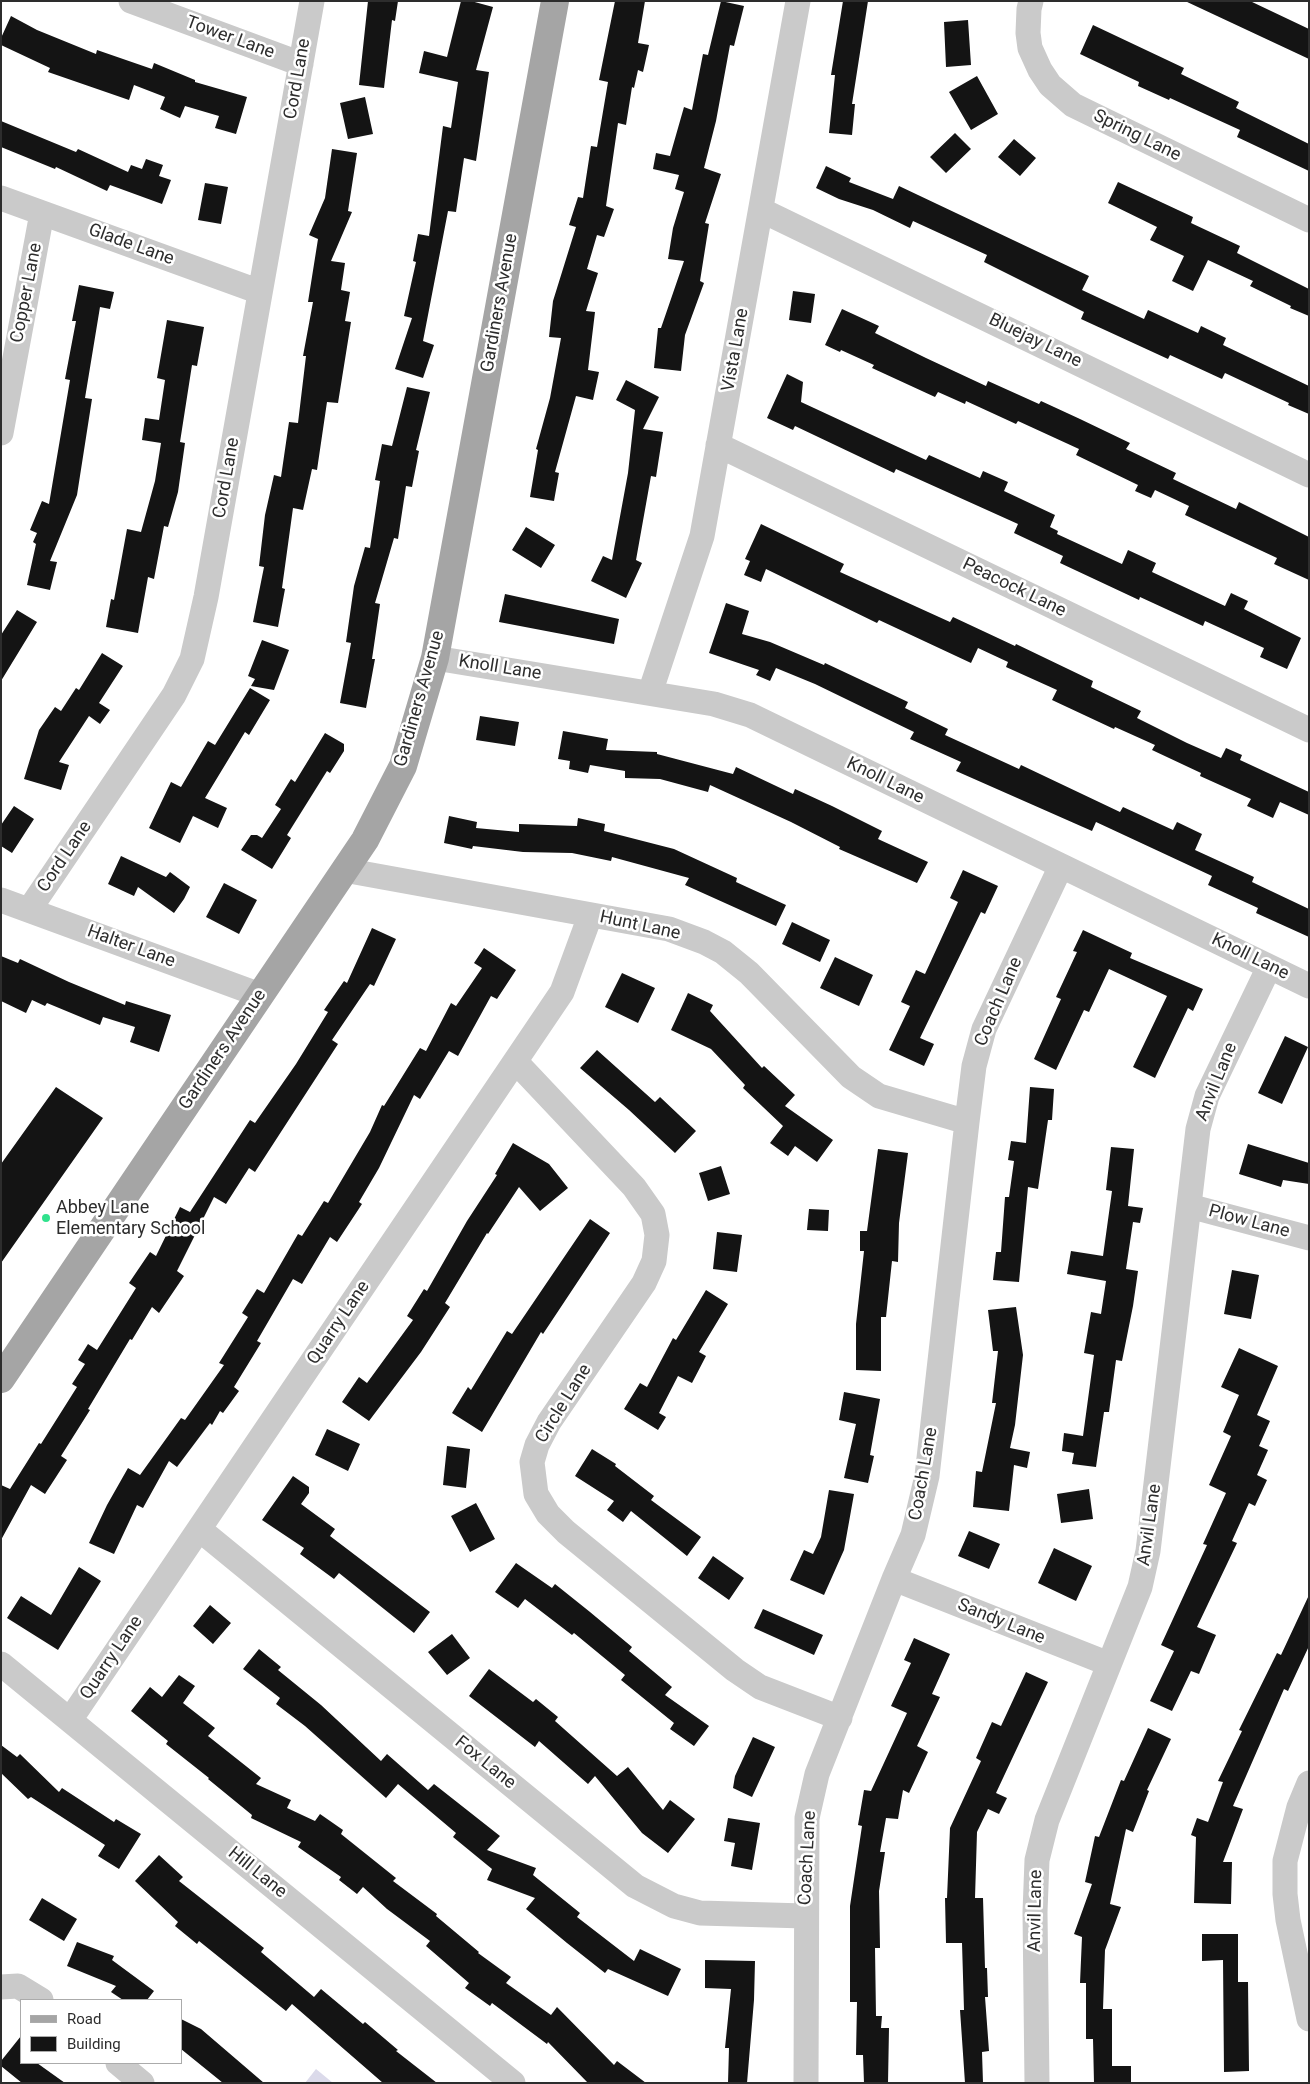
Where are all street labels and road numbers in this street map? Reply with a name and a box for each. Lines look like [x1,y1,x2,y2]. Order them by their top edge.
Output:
street label: Tower Lane [183,12,277,64]
street label: Cord Lane [280,37,316,121]
street label: Spring Lane [1090,106,1184,166]
street label: Glade Lane [85,220,177,270]
street label: Gardiners Avenue [477,232,523,374]
street label: Copper Lane [7,241,47,345]
street label: Vista Lane [718,307,754,393]
street label: Bluejay Lane [985,309,1085,373]
street label: Cord Lane [209,436,245,520]
street label: Peacock Lane [959,554,1069,622]
street label: Gardiners Avenue [390,628,450,770]
street label: Knoll Lane [457,651,543,685]
street label: Knoll Lane [843,753,927,809]
street label: Cord Lane [33,817,97,897]
street label: Hunt Lane [598,907,682,945]
street label: Halter Lane [84,921,178,973]
street label: Knoll Lane [1208,929,1292,985]
street label: Coach Lane [971,954,1027,1050]
street label: Gardiners Avenue [175,986,271,1114]
street label: Anvil Lane [1192,1040,1242,1124]
street label: Plow Lane [1206,1201,1292,1243]
street label: Quarry Lane [303,1277,375,1369]
street label: Circle Lane [531,1361,597,1447]
street label: Coach Lane [905,1426,943,1522]
street label: Anvil Lane [1134,1483,1166,1567]
street label: Sandy Lane [954,1595,1048,1649]
street label: Quarry Lane [76,1612,148,1704]
street label: Fox Lane [450,1732,520,1794]
street label: Coach Lane [795,1810,821,1906]
street label: Hill Lane [223,1843,291,1903]
street label: Anvil Lane [1024,1870,1048,1952]

